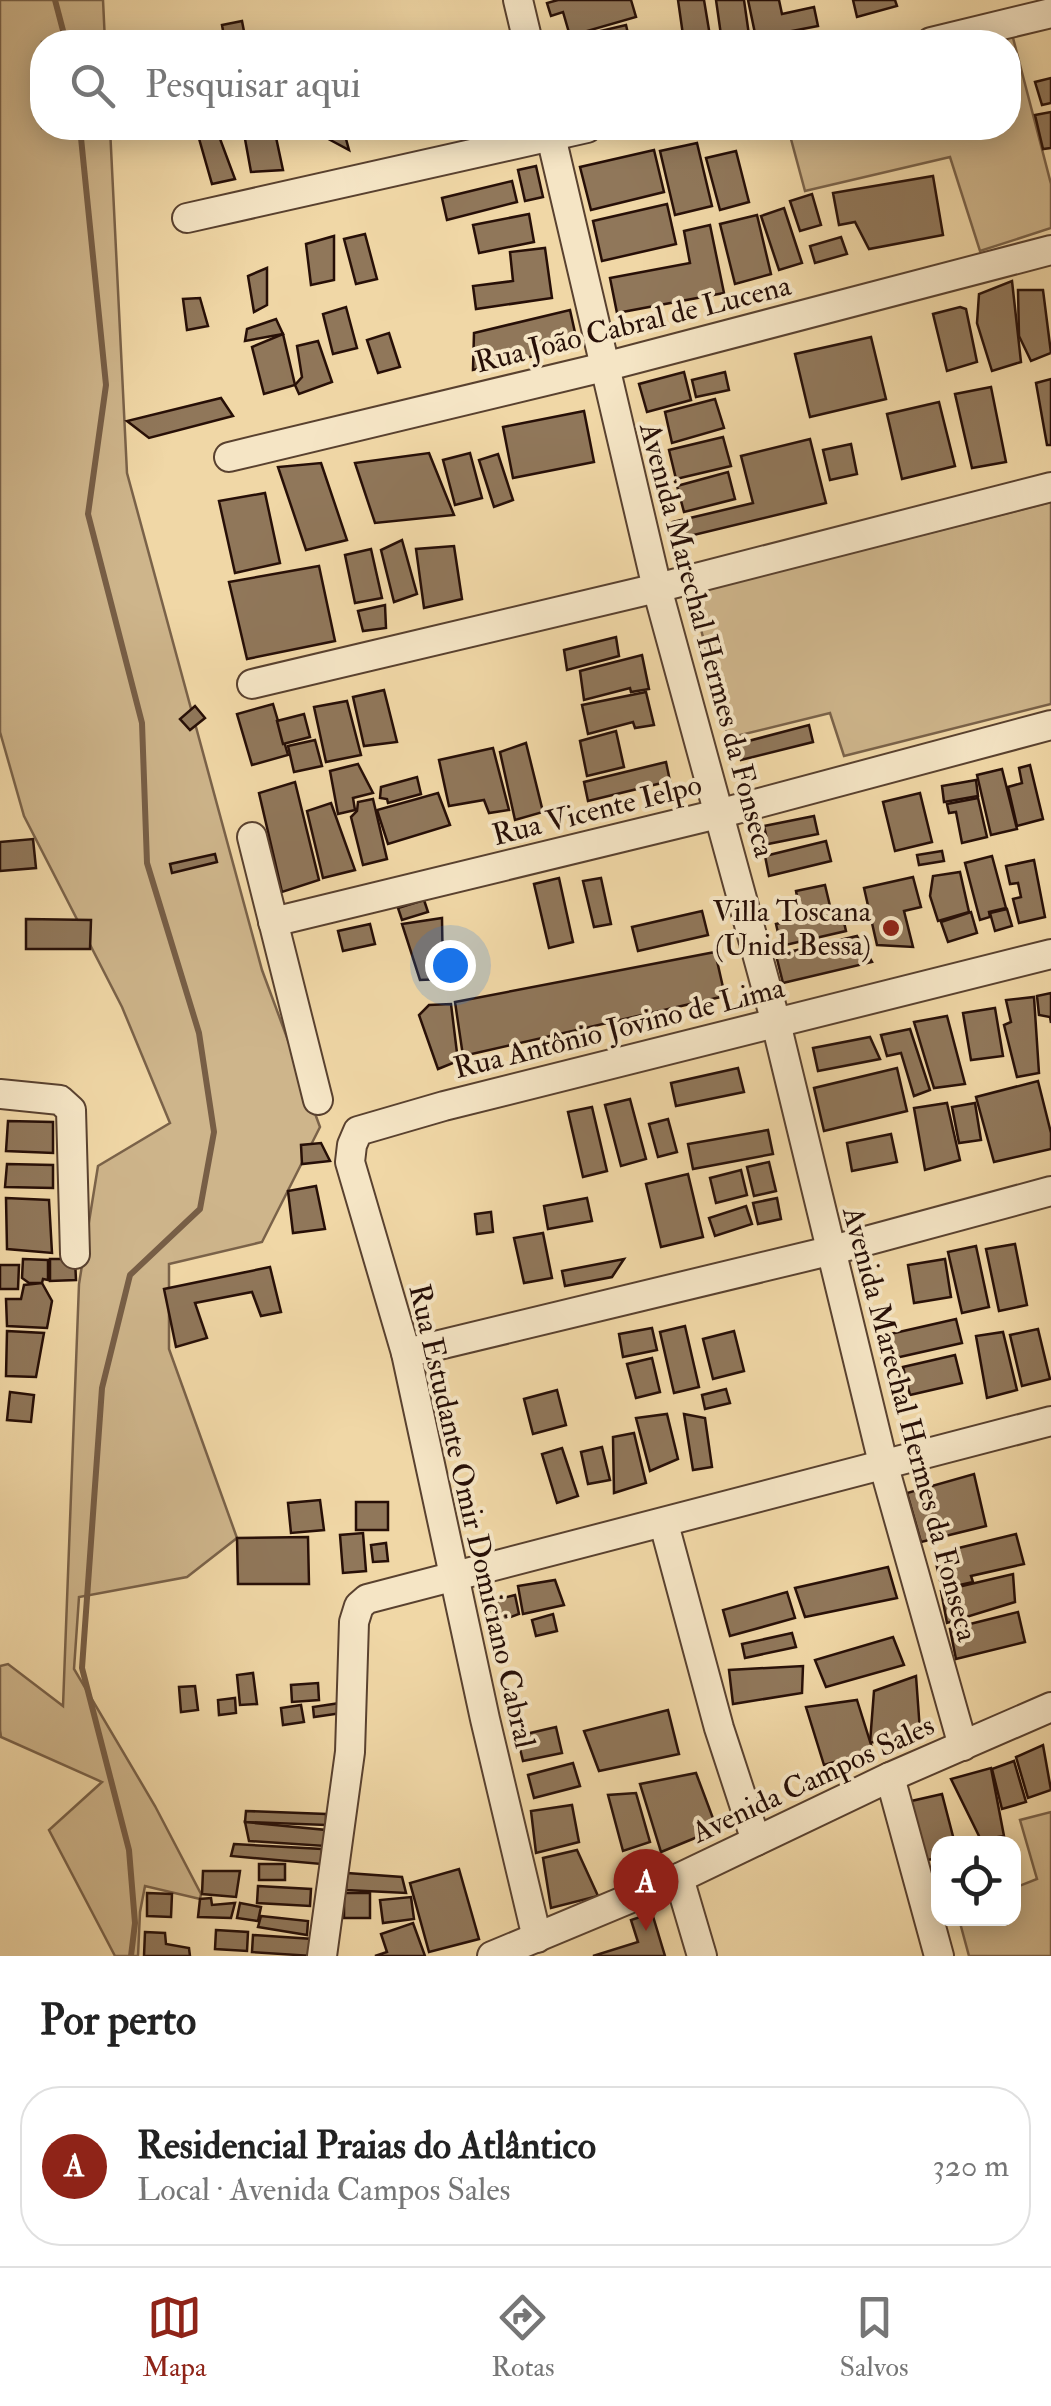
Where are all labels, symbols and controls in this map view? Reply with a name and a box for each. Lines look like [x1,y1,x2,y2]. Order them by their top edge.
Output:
search box [30,30,1021,140]
icon: search [65,58,120,113]
text: Pesquisar aqui [145,61,361,109]
street label: Rua João Cabral de Lucena [471,267,795,381]
street label: Avenida Marechal Hermes da Fonseca [631,418,783,862]
street label: Rua Vicente Ielpo [488,766,706,854]
place label: Villa Toscana (Unid. Bessa) [713,893,872,964]
marker: Villa Toscana (Unid. Bessa) [880,917,902,939]
your location [425,940,476,991]
street label: Rua Antônio Jovino de Lima [450,969,789,1087]
street label: Avenida Marechal Hermes da Fonseca [834,1202,986,1646]
street label: Rua Estudante Omir Domiciano Cabral [401,1280,544,1752]
street label: Avenida Campos Sales [685,1707,940,1852]
map controls [931,1836,1021,1926]
button: locate [931,1836,1021,1926]
pin: A [614,1848,678,1931]
text: Por perto [40,1995,196,2047]
text: Residencial Praias do Atlântico [137,2122,596,2170]
text: A [64,2146,85,2186]
text: 320 m [933,2146,1009,2186]
text: Local · Avenida Campos Sales [137,2170,511,2210]
tab: Mapa [142,2290,206,2385]
tab: Rotas [491,2290,555,2385]
tab: Salvos [839,2290,909,2385]

